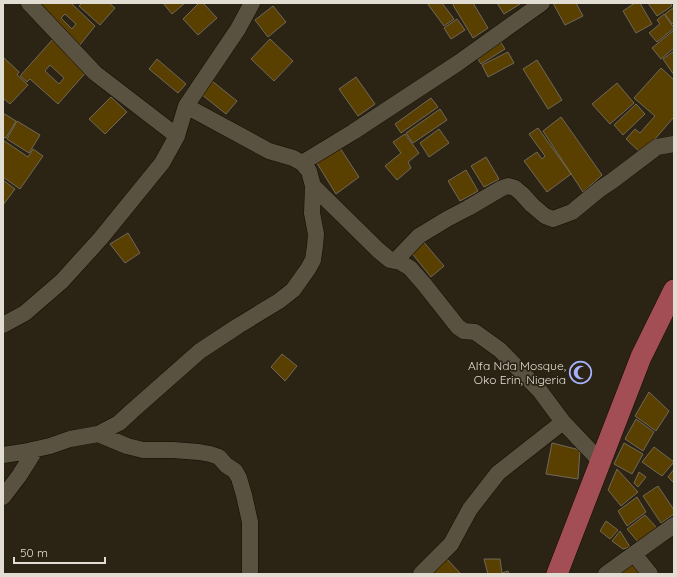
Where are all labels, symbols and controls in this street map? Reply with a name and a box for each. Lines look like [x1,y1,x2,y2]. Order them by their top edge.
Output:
place label: Alfa Nda Mosque, Oko Erin, Nigeria [468,358,566,387]
mosque icon: Alfa Nda Mosque, Oko Erin, Nigeria [568,360,594,386]
scale bar [14,539,105,565]
text: 50 m [20,545,48,560]

